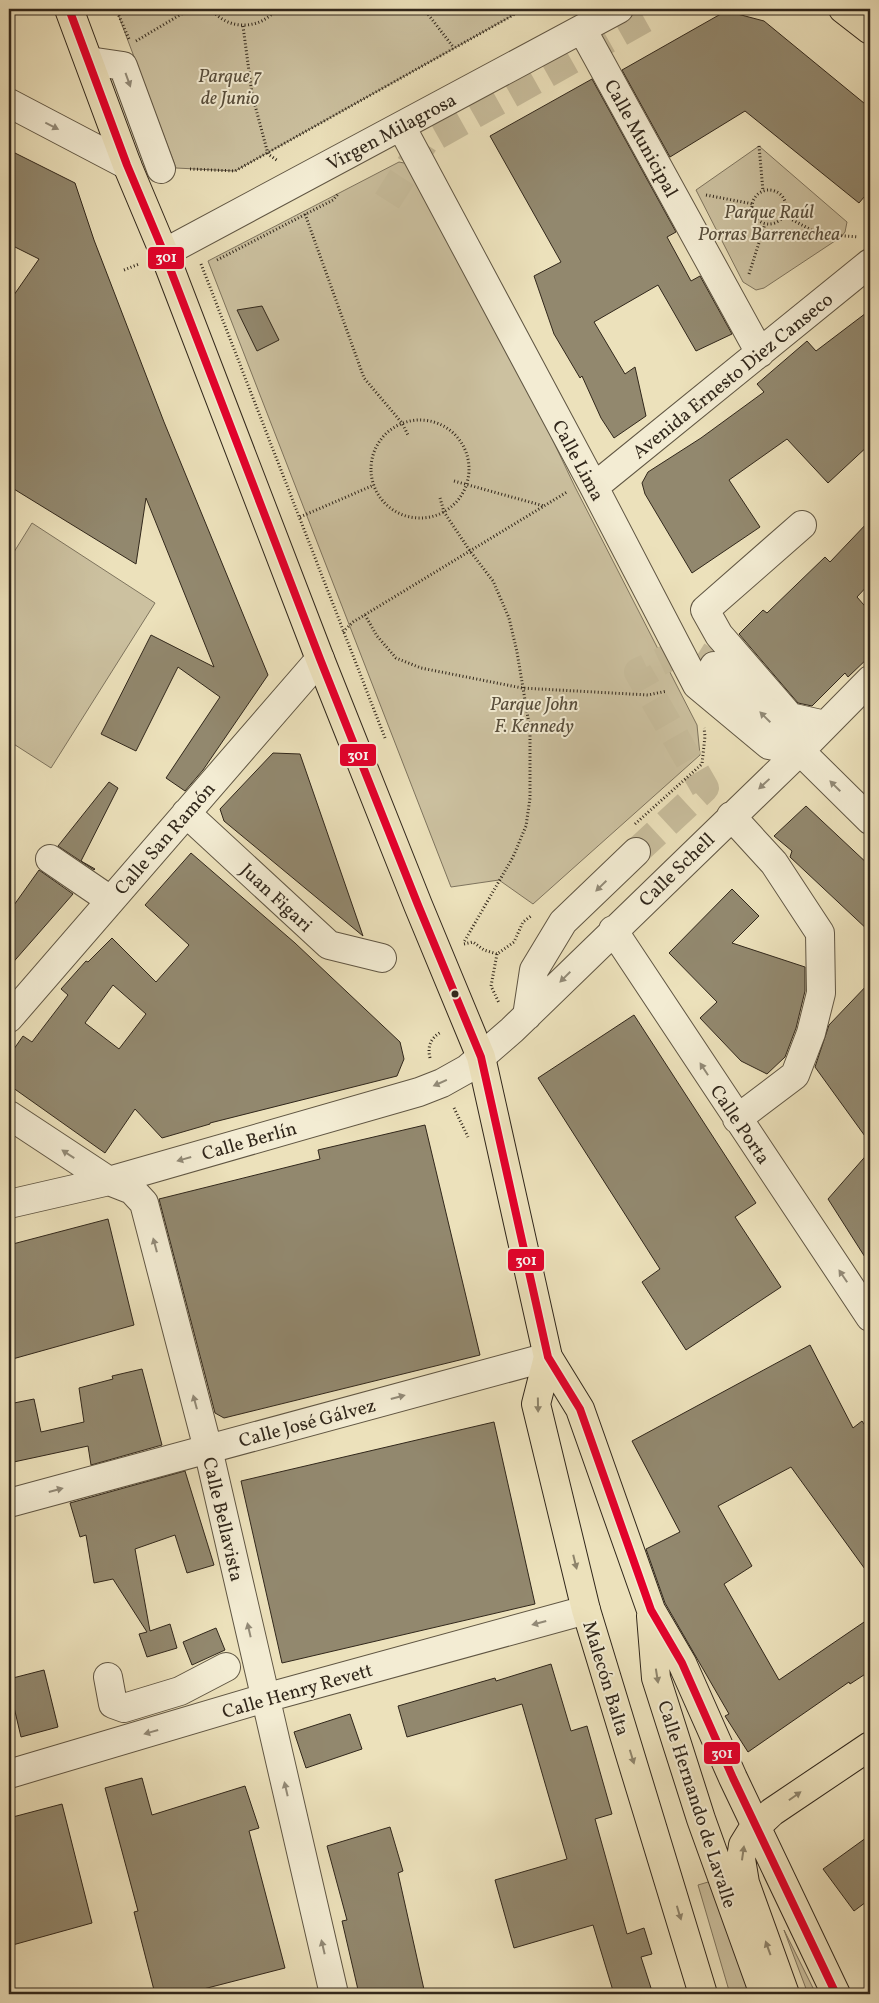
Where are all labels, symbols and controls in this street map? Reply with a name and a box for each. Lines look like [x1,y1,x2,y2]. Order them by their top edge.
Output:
park label: Parque 7 de Junio [198,64,262,112]
one-way arrow [124,73,132,88]
street label: Calle Municipal [597,75,684,203]
street label: Virgen Milagrosa [322,88,461,178]
one-way arrow [45,122,59,130]
park label: Parque Raúl Porras Barrenechea [698,200,840,248]
line badge: 301 [147,246,185,270]
text: 301 [155,249,177,268]
street label: Avenida Ernesto Diez Canseco [627,287,839,466]
street label: Calle Lima [545,416,610,506]
park label: Parque John F. Kennedy [490,692,579,740]
one-way arrow [759,711,771,723]
line badge: 301 [339,743,377,767]
text: 301 [347,747,369,766]
street label: Calle San Ramón [109,777,222,901]
one-way arrow [758,779,771,790]
one-way arrow [830,780,842,792]
street label: Calle Schell [634,827,721,913]
street label: Juan Figari [234,858,318,939]
one-way arrow [595,879,607,891]
one-way arrow [560,971,572,983]
unlabelled marker [450,989,460,999]
one-way arrow [699,1062,709,1075]
one-way arrow [433,1078,448,1087]
street label: Calle Porta [703,1080,776,1170]
street label: Calle Berlín [199,1116,300,1168]
one-way arrow [61,1149,74,1159]
one-way arrow [177,1155,192,1163]
one-way arrow [150,1237,158,1252]
line badge: 301 [507,1248,545,1272]
text: 301 [515,1252,537,1271]
one-way arrow [838,1270,848,1283]
street label: Calle José Gálvez [236,1393,379,1455]
one-way arrow [391,1393,406,1401]
one-way arrow [191,1394,199,1409]
one-way arrow [534,1397,542,1413]
street label: Calle Bellavista [195,1455,249,1584]
one-way arrow [48,1486,63,1494]
one-way arrow [571,1555,579,1570]
street label: Malecón Balta [575,1618,635,1739]
one-way arrow [532,1620,547,1628]
one-way arrow [245,1622,253,1638]
street label: Calle Henry Revett [219,1658,376,1726]
one-way arrow [653,1668,661,1684]
street label: Calle Hernando de Lavalle [650,1697,742,1912]
one-way arrow [144,1728,159,1736]
line badge: 301 [703,1741,741,1765]
text: 301 [711,1745,733,1764]
one-way arrow [628,1750,636,1765]
one-way arrow [282,1781,290,1796]
one-way arrow [788,1791,801,1801]
one-way arrow [739,1844,747,1860]
one-way arrow [675,1906,683,1921]
one-way arrow [319,1939,327,1954]
one-way arrow [764,1941,772,1956]

